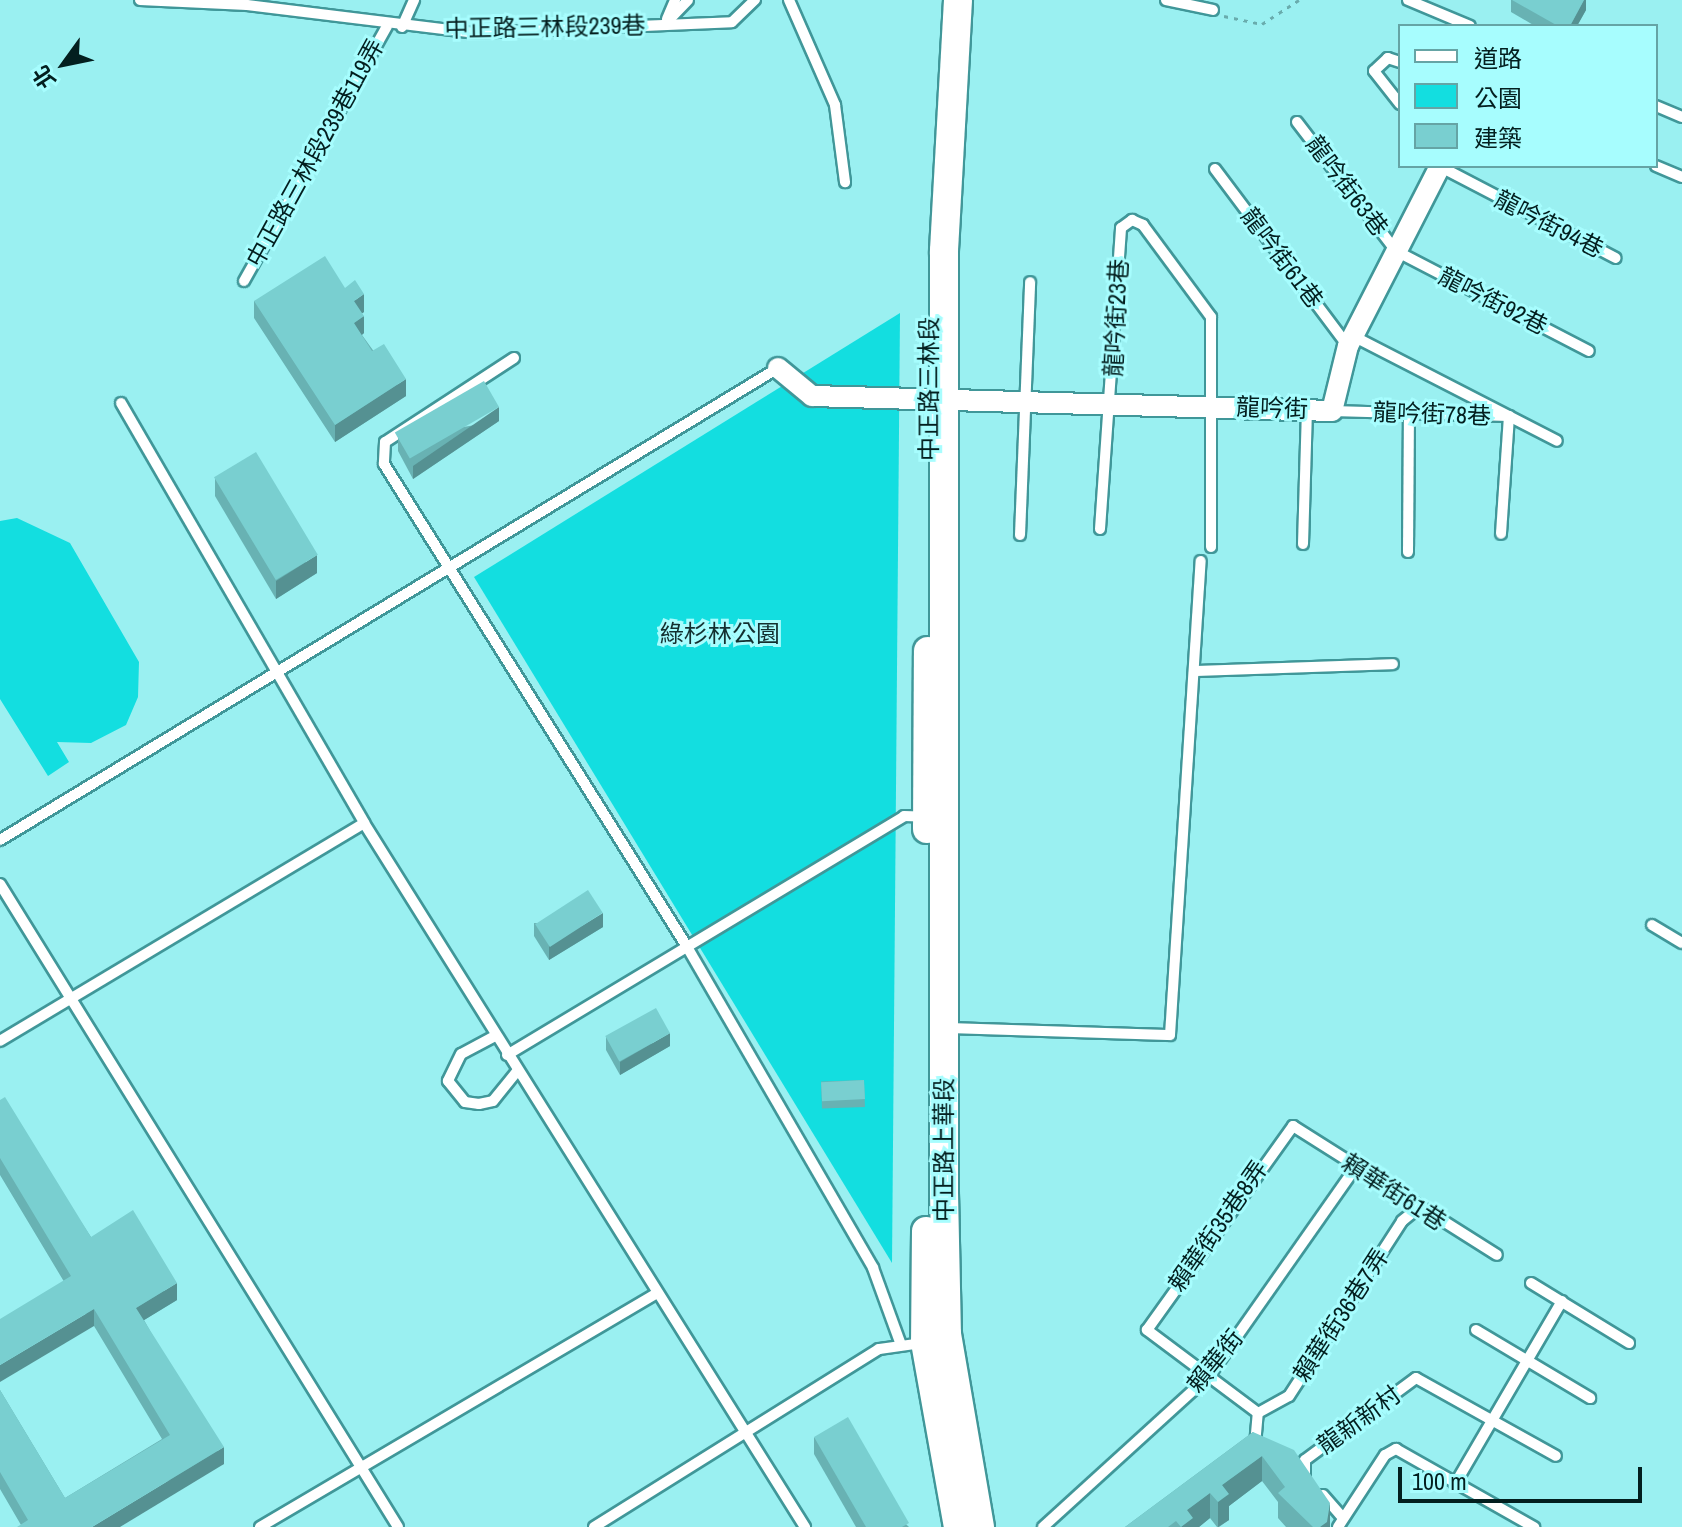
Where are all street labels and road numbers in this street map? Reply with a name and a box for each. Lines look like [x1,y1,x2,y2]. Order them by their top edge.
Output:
street label: 中正路三林段239巷 [444,11,646,43]
street label: 中正路三林段239巷119弄 [240,34,390,272]
street label: 龍吟街63巷 [1300,130,1394,242]
street label: 龍吟街94巷 [1490,184,1608,264]
street label: 龍吟街61巷 [1235,202,1329,314]
street label: 龍吟街23巷 [1099,258,1133,378]
street label: 龍吟街92巷 [1434,261,1552,341]
street label: 中正路三林段 [915,317,943,461]
street label: 龍吟街 [1236,392,1308,424]
street label: 龍吟街78巷 [1373,398,1491,430]
street label: 中正路上華段 [930,1078,958,1222]
street label: 賴華街61巷 [1337,1148,1451,1236]
street label: 賴華街35巷8弄 [1162,1155,1274,1297]
street label: 賴華街36巷7弄 [1287,1243,1395,1387]
street label: 賴華街 [1181,1324,1249,1398]
street label: 龍新新村 [1312,1380,1406,1460]

